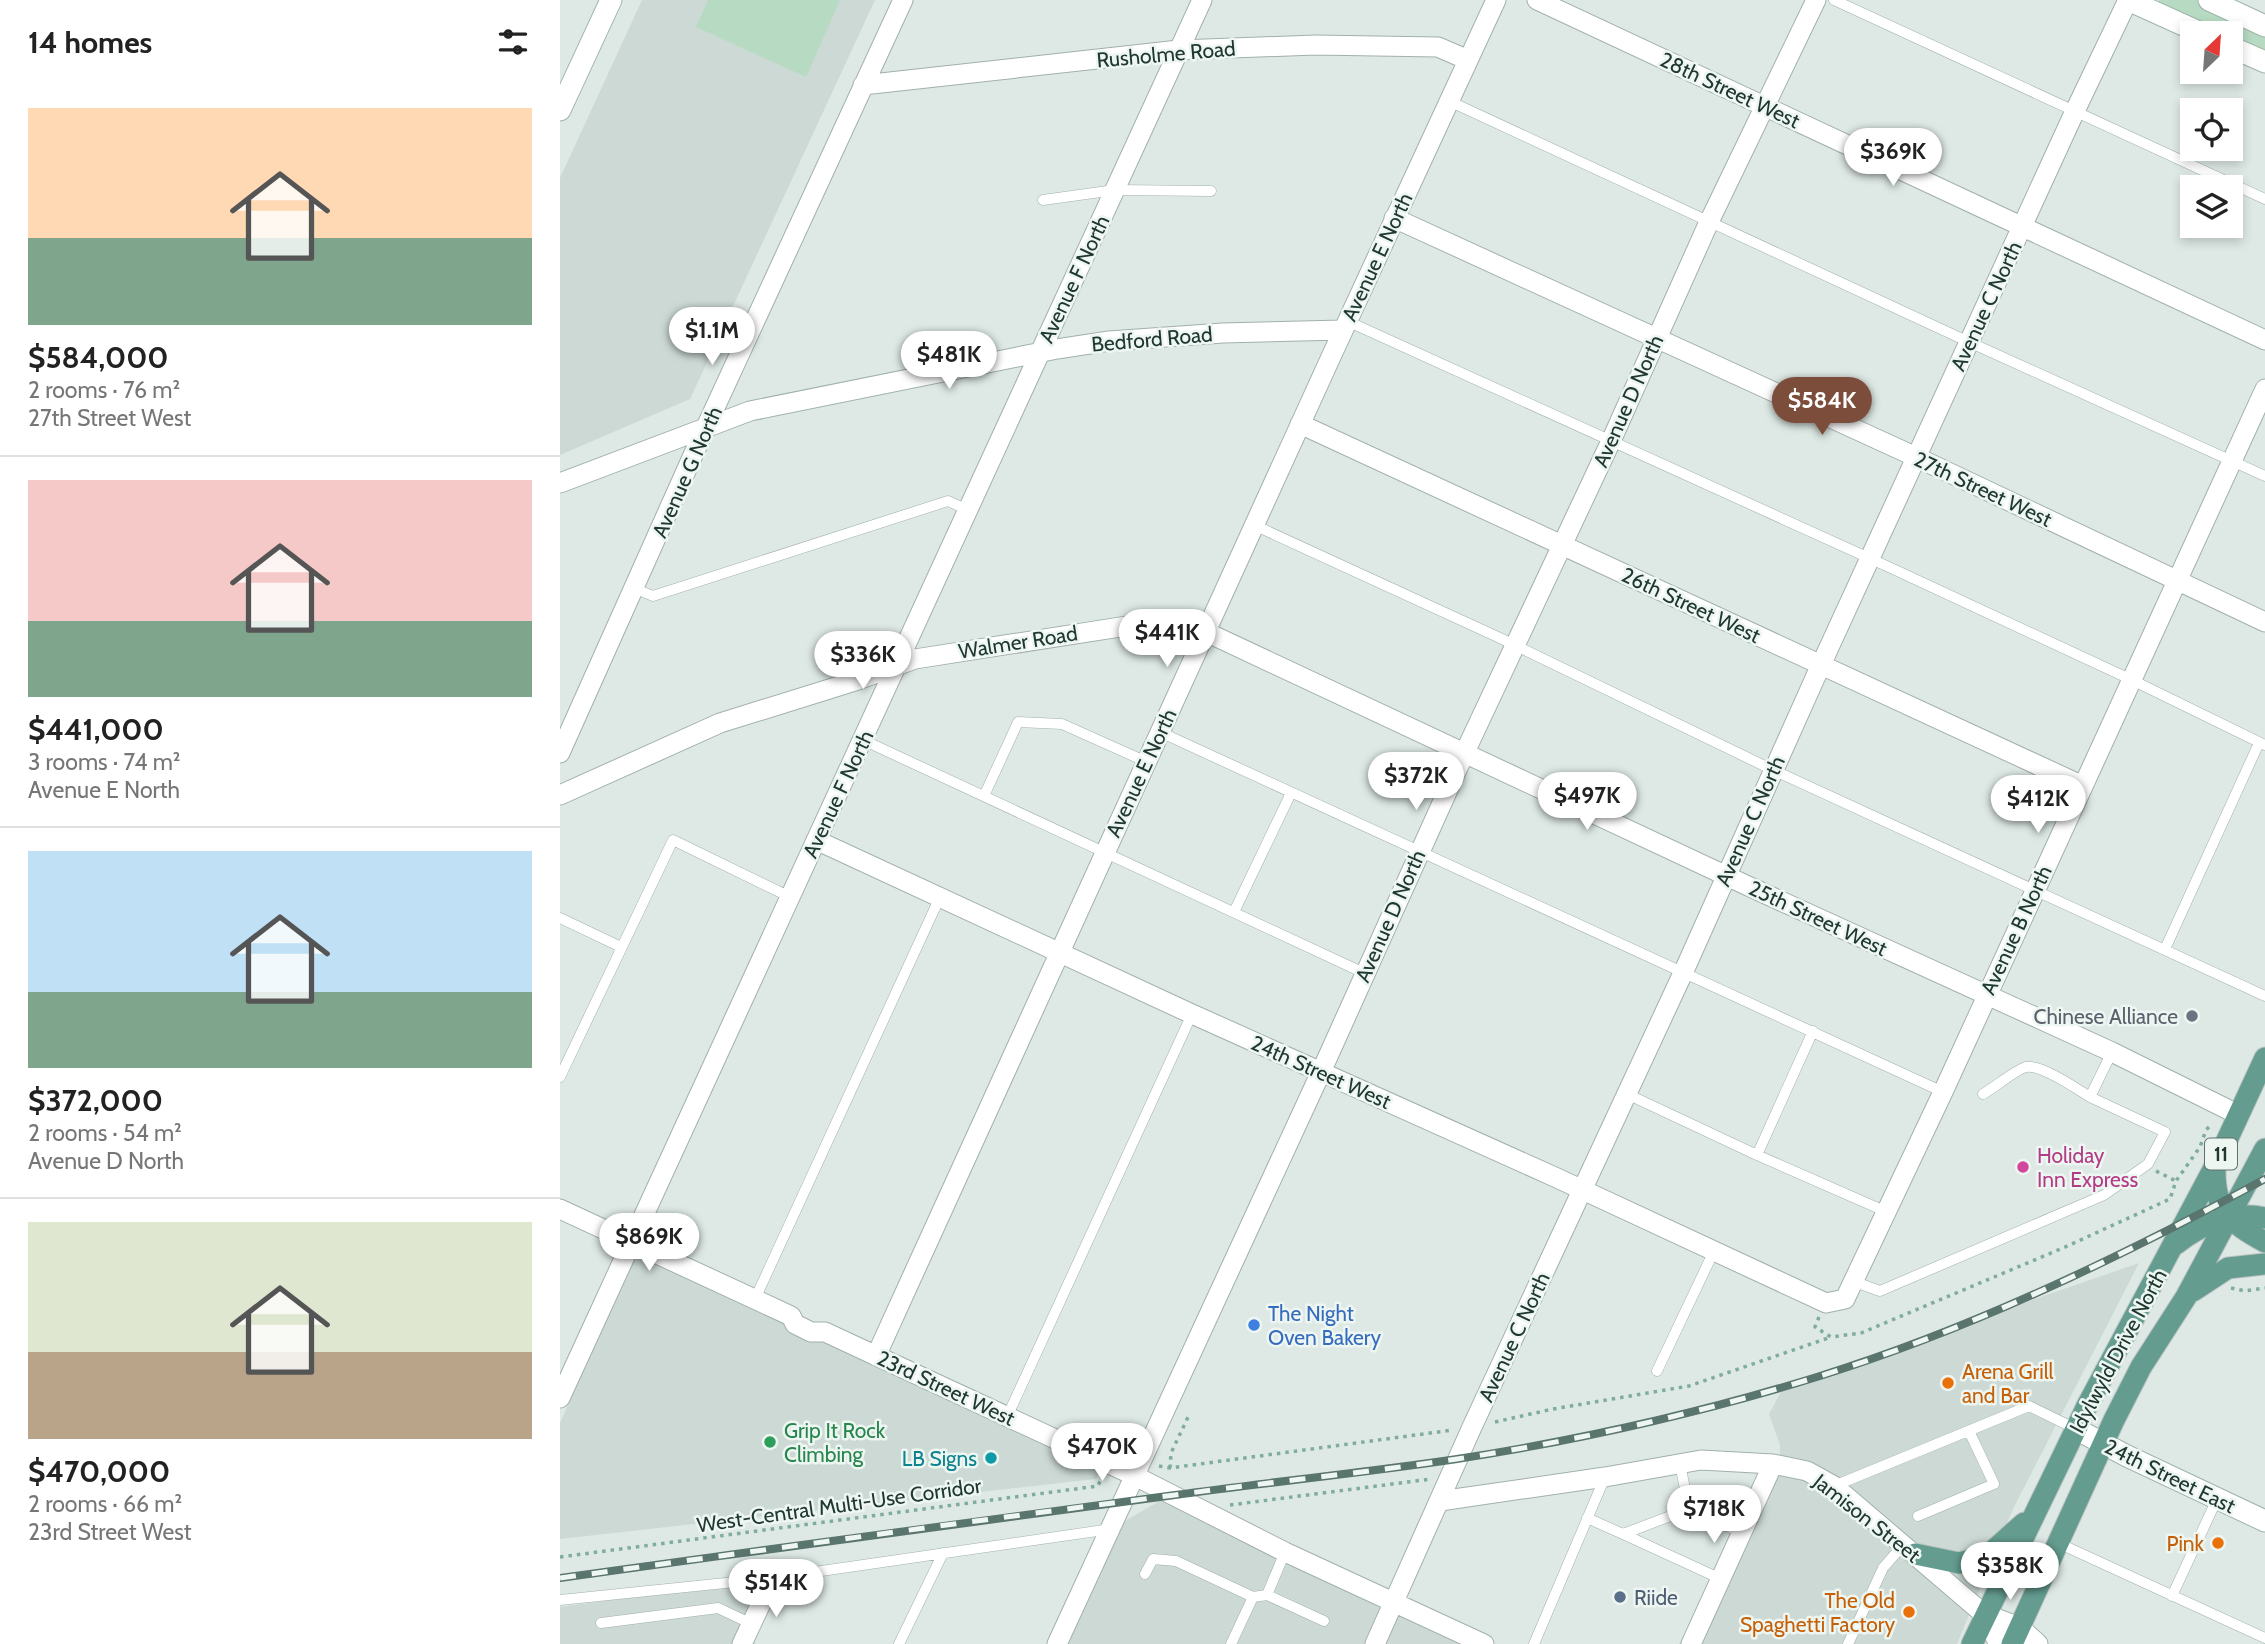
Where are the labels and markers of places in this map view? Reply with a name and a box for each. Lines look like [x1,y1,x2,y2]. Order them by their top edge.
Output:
pin: $369K [1844,128,1942,188]
pin: $1.1M [663,308,761,367]
pin: $481K [900,332,998,391]
pin: $584K [1773,378,1871,437]
pin: $441K [1118,610,1216,669]
pin: $336K [814,632,912,691]
pin: $372K [1367,752,1465,812]
pin: $497K [1538,772,1636,832]
pin: $412K [1989,776,2087,835]
place label: Chinese Alliance [2033,1004,2178,1029]
marker: Chinese Alliance [2184,1008,2200,1024]
place label: Holiday Inn Express [2037,1143,2138,1192]
marker: Holiday Inn Express [2015,1159,2031,1175]
pin: $869K [600,1214,698,1273]
place label: The Night Oven Bakery [1268,1301,1381,1350]
marker: The Night Oven Bakery [1246,1317,1262,1333]
place label: Arena Grill and Bar [1962,1359,2054,1408]
marker: Arena Grill and Bar [1940,1375,1956,1391]
place label: Grip It Rock Climbing [784,1418,886,1467]
pin: $470K [1053,1424,1151,1483]
marker: Grip It Rock Climbing [762,1434,778,1450]
place label: LB Signs [902,1446,977,1471]
marker: LB Signs [983,1450,999,1466]
pin: $718K [1665,1486,1763,1545]
place label: Pink [2167,1531,2205,1556]
marker: Pink [2210,1535,2226,1551]
pin: $358K [1961,1542,2059,1602]
pin: $514K [727,1560,825,1619]
place label: Riide [1634,1585,1678,1610]
place label: The Old Spaghetti Factory [1740,1588,1895,1637]
marker: Riide [1612,1589,1628,1605]
marker: The Old Spaghetti Factory [1901,1604,1917,1620]

